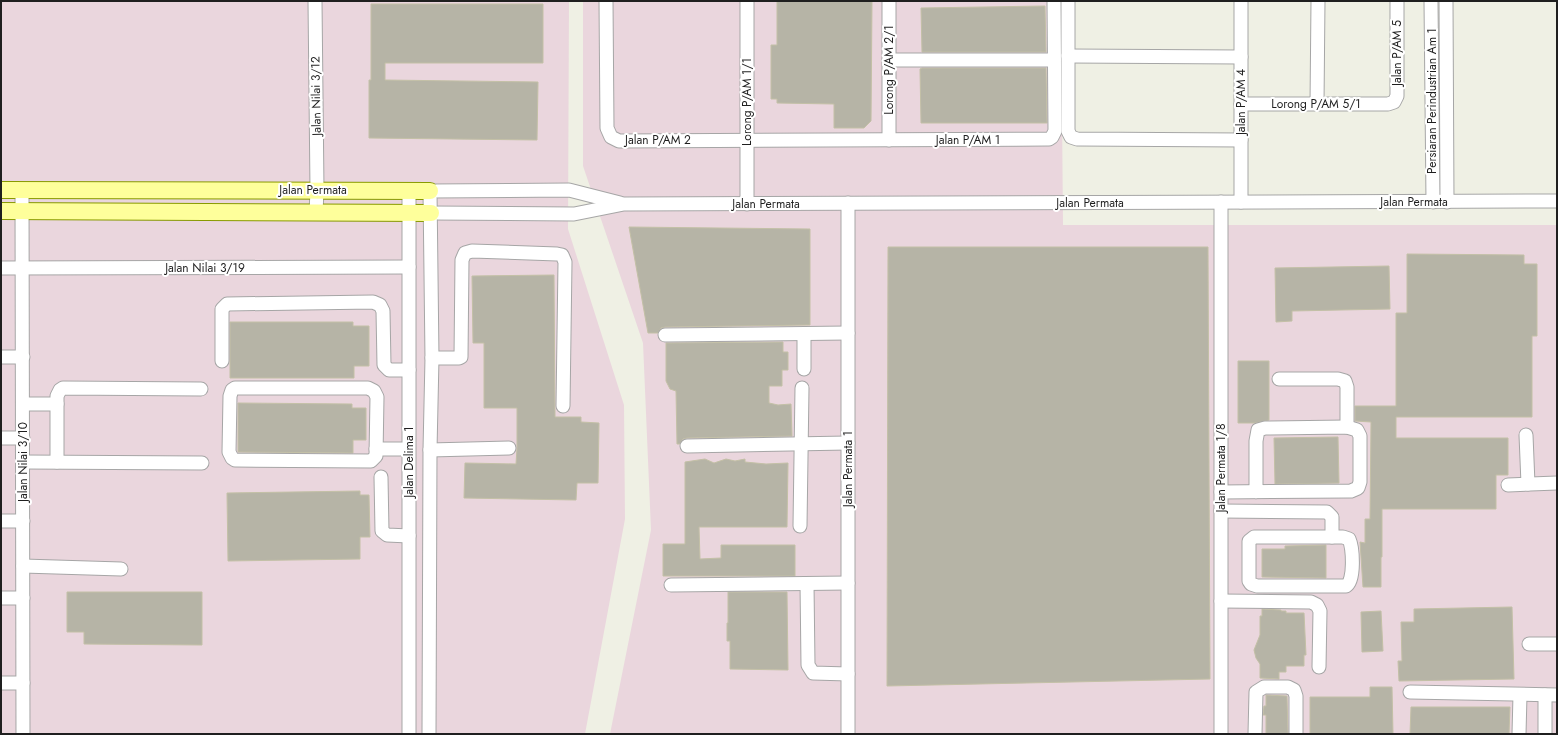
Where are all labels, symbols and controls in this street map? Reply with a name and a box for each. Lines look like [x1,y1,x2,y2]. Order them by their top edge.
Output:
street label: Jalan P/AM 5 [1388,20,1406,88]
street label: Lorong P/AM 2/1 [880,25,898,115]
street label: Persiaran Perindustrian Am 1 [1423,28,1441,174]
street label: Jalan Nilai 3/12 [306,56,326,138]
street label: Lorong P/AM 1/1 [738,58,756,146]
street label: Jalan P/AM 4 [1232,69,1250,137]
street label: Lorong P/AM 5/1 [1271,95,1361,113]
street label: Jalan P/AM 2 [623,131,691,149]
street label: Jalan P/AM 1 [934,131,1000,149]
street label: Jalan Permata [277,181,347,199]
street label: Jalan Permata [1378,193,1448,211]
street label: Jalan Permata [1054,194,1124,212]
street label: Jalan Permata [730,195,800,213]
street label: Jalan Nilai 3/19 [163,259,245,277]
street label: Jalan Nilai 3/10 [14,422,32,504]
street label: Jalan Permata 1/8 [1212,423,1230,515]
street label: Jalan Delima 1 [400,426,418,500]
street label: Jalan Permata 1 [839,431,857,509]

